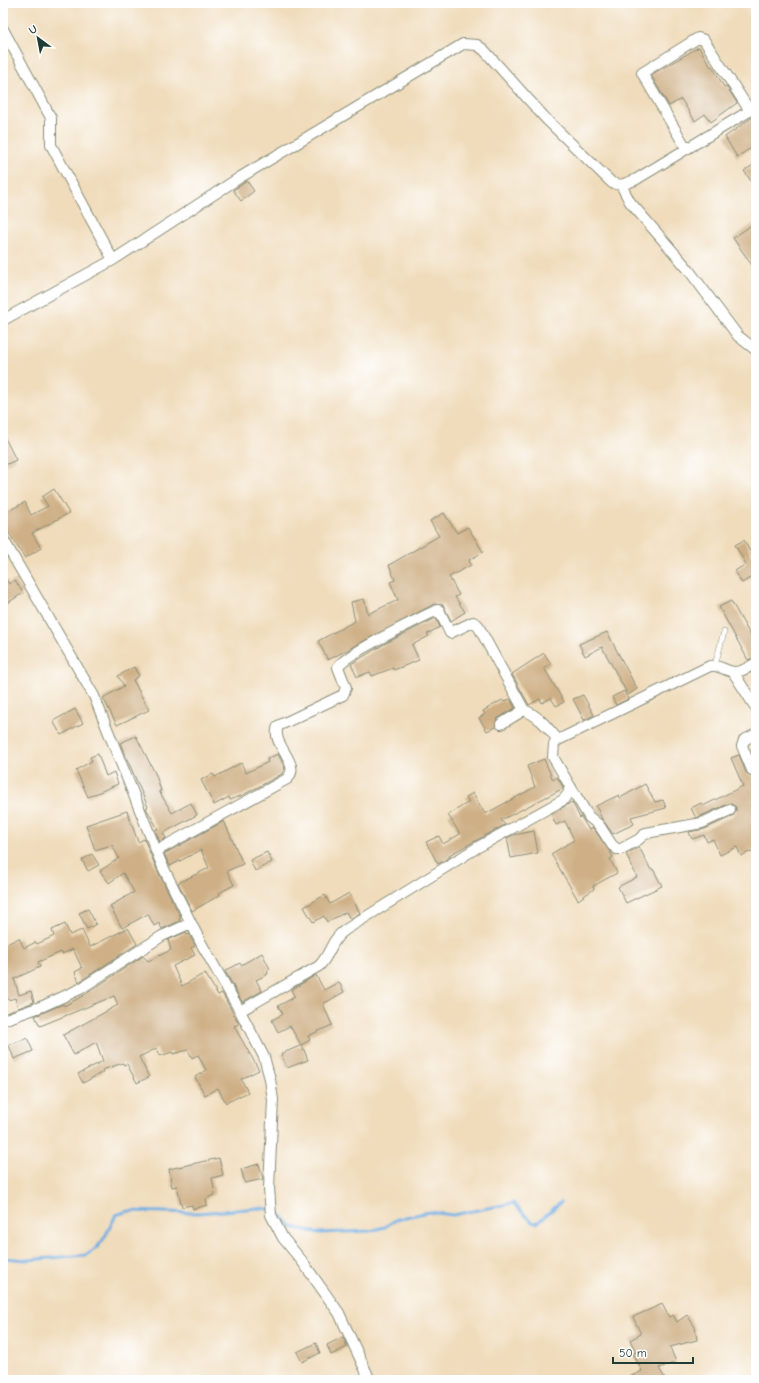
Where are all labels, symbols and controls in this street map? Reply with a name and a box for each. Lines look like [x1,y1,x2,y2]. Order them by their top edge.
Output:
north arrow [18,18,58,58]
text: U [26,22,40,37]
scale bar [613,1339,693,1365]
text: 50 m [619,1346,647,1360]

